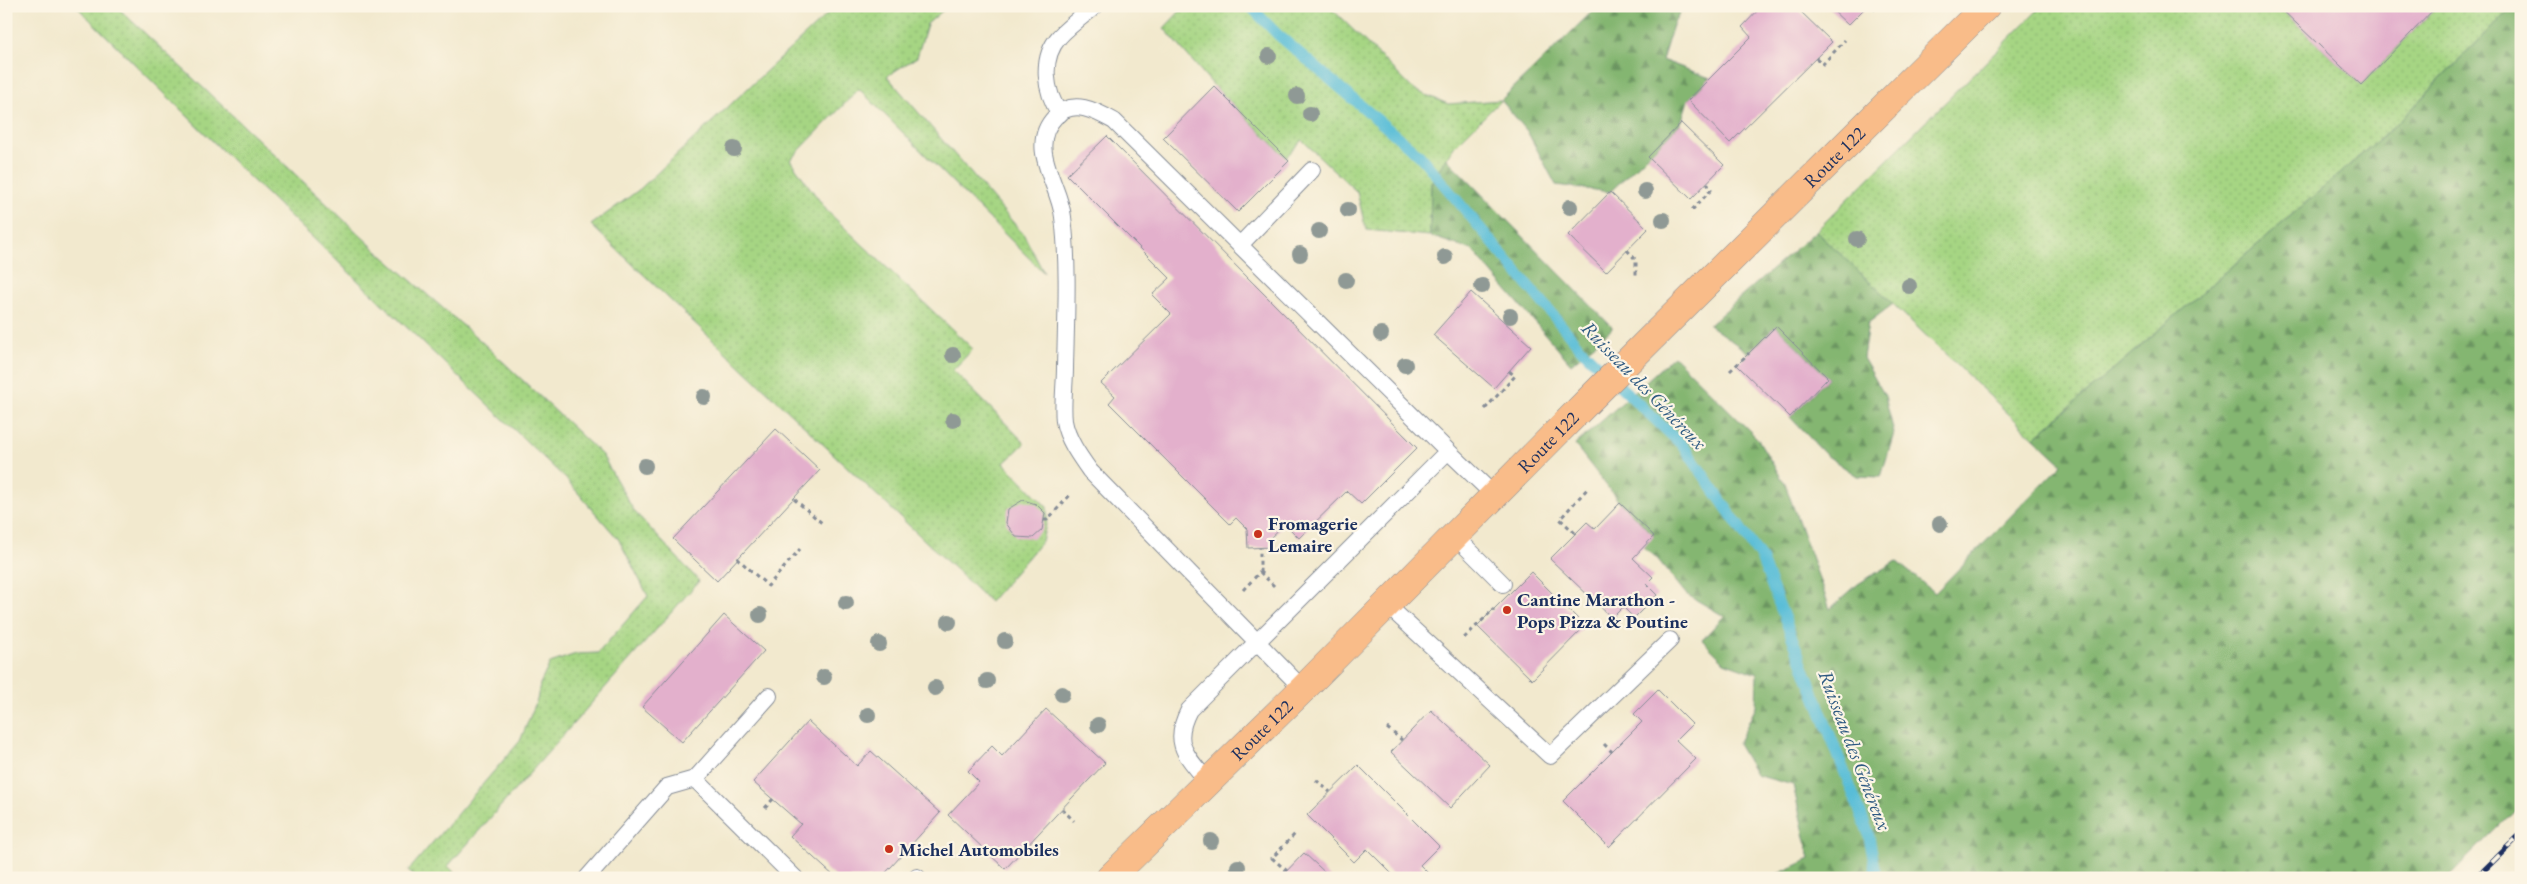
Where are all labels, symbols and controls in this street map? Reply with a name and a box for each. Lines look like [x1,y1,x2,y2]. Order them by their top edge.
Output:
street label: Route 122 [1798,121,1870,193]
water label: Ruisseau des Généreux [1576,315,1713,456]
street label: Route 122 [1512,405,1584,478]
place label: Fromagerie Lemaire [1268,511,1358,558]
marker: Fromagerie Lemaire [1252,528,1264,540]
place label: Cantine Marathon - Pops Pizza & Poutine [1517,587,1688,634]
marker: Cantine Marathon - Pops Pizza & Poutine [1501,604,1513,616]
water label: Ruisseau des Généreux [1813,666,1898,835]
street label: Route 122 [1225,694,1298,766]
place label: Michel Automobiles [899,837,1059,862]
marker: Michel Automobiles [883,843,895,855]

